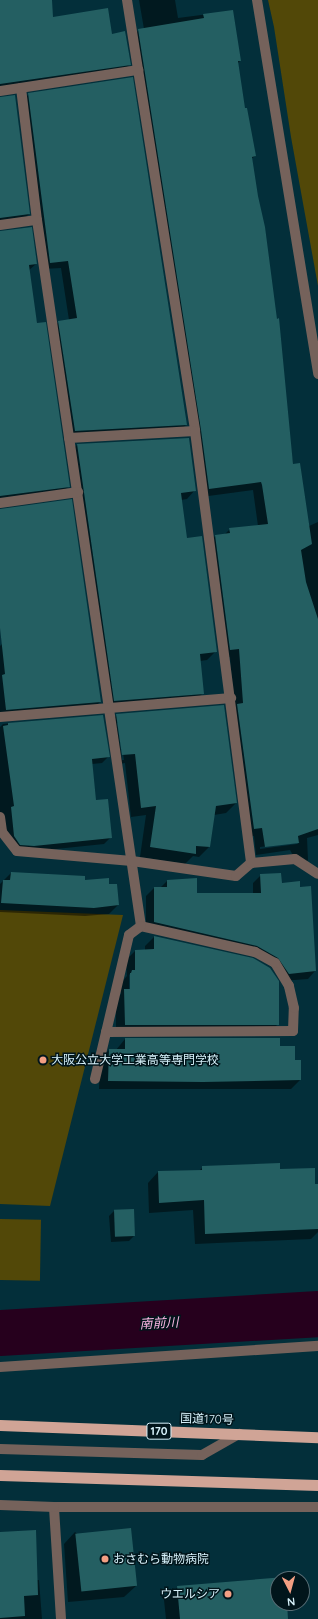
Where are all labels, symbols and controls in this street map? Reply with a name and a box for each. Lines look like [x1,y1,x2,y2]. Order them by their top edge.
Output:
place label: 大阪公立大学工業高等専門学校 [51,1053,219,1067]
marker: 大阪公立大学工業高等専門学校 [38,1055,48,1065]
water label: 南前川 [139,1314,179,1332]
street label: 国道170号 [180,1411,234,1427]
road number: 170 [146,1422,172,1440]
place label: おさむら動物病院 [113,1552,209,1566]
marker: おさむら動物病院 [100,1554,110,1564]
north arrow [270,1571,310,1611]
place label: ウエルシア [160,1587,220,1601]
marker: ウエルシア [223,1589,233,1599]
text: N [286,1595,296,1609]

